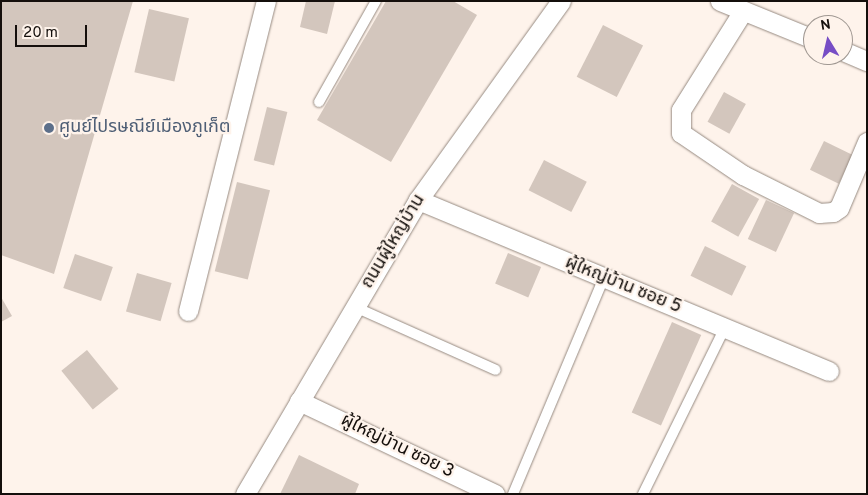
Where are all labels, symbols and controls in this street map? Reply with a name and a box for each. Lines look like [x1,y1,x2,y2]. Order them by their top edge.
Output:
scale bar [18,15,90,47]
north arrow [803,15,853,65]
text: N [819,16,832,35]
text: 20 m [23,24,58,43]
place label: ศูนย์ไปรษณีย์เมืองภูเก็ต [59,117,230,139]
marker: ศูนย์ไปรษณีย์เมืองภูเก็ต [43,122,55,134]
street label: ถนนผู้ใหญ่บ้าน [357,191,431,293]
street label: ผู้ใหญ่บ้าน ซอย 5 [562,253,684,319]
street label: ผู้ใหญ่บ้าน ซอย 3 [337,410,457,484]

